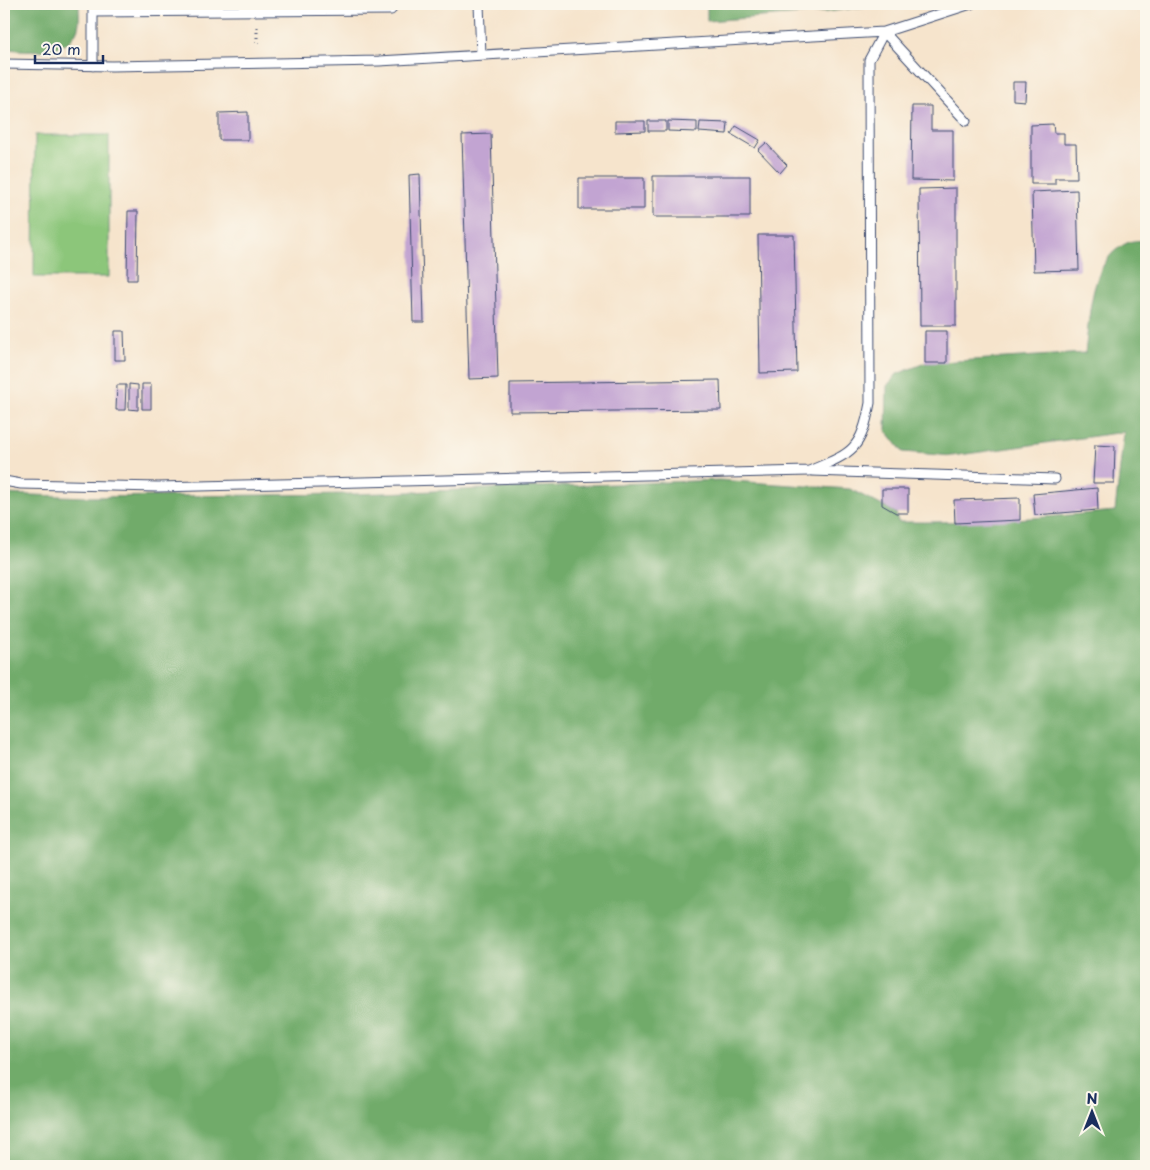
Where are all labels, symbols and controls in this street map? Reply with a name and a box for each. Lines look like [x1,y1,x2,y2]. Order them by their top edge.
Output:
scale bar [35,32,102,64]
text: 20 m [42,37,81,60]
north arrow [1068,1088,1118,1138]
text: N [1086,1088,1098,1109]

